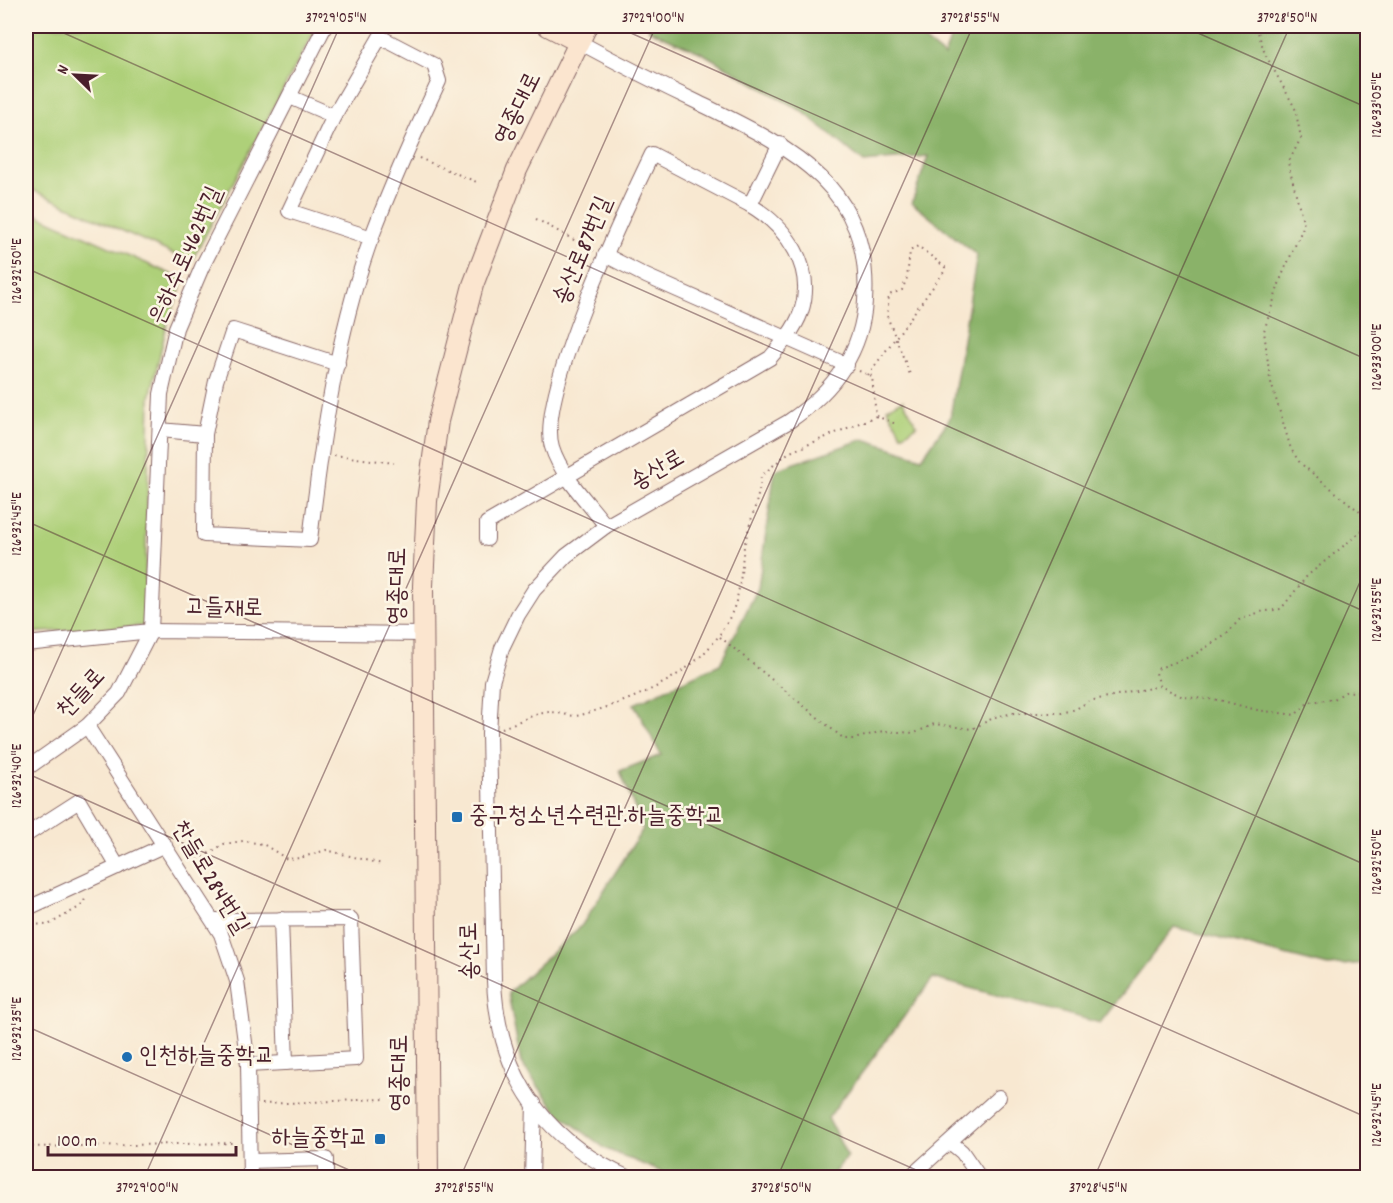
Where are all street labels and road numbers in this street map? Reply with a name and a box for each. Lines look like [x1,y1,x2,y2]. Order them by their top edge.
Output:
street label: 영종대로 [487,67,551,151]
street label: 은하수로462번길 [141,181,233,331]
street label: 송산로87번길 [546,191,622,311]
street label: 송산로 [624,442,692,500]
street label: 영종대로 [381,547,417,625]
street label: 고들재로 [185,591,263,627]
street label: 찬들로 [50,661,114,727]
street label: 찬들로284번길 [162,815,256,941]
street label: 송산로 [453,922,489,980]
street label: 영종대로 [384,1034,418,1112]

